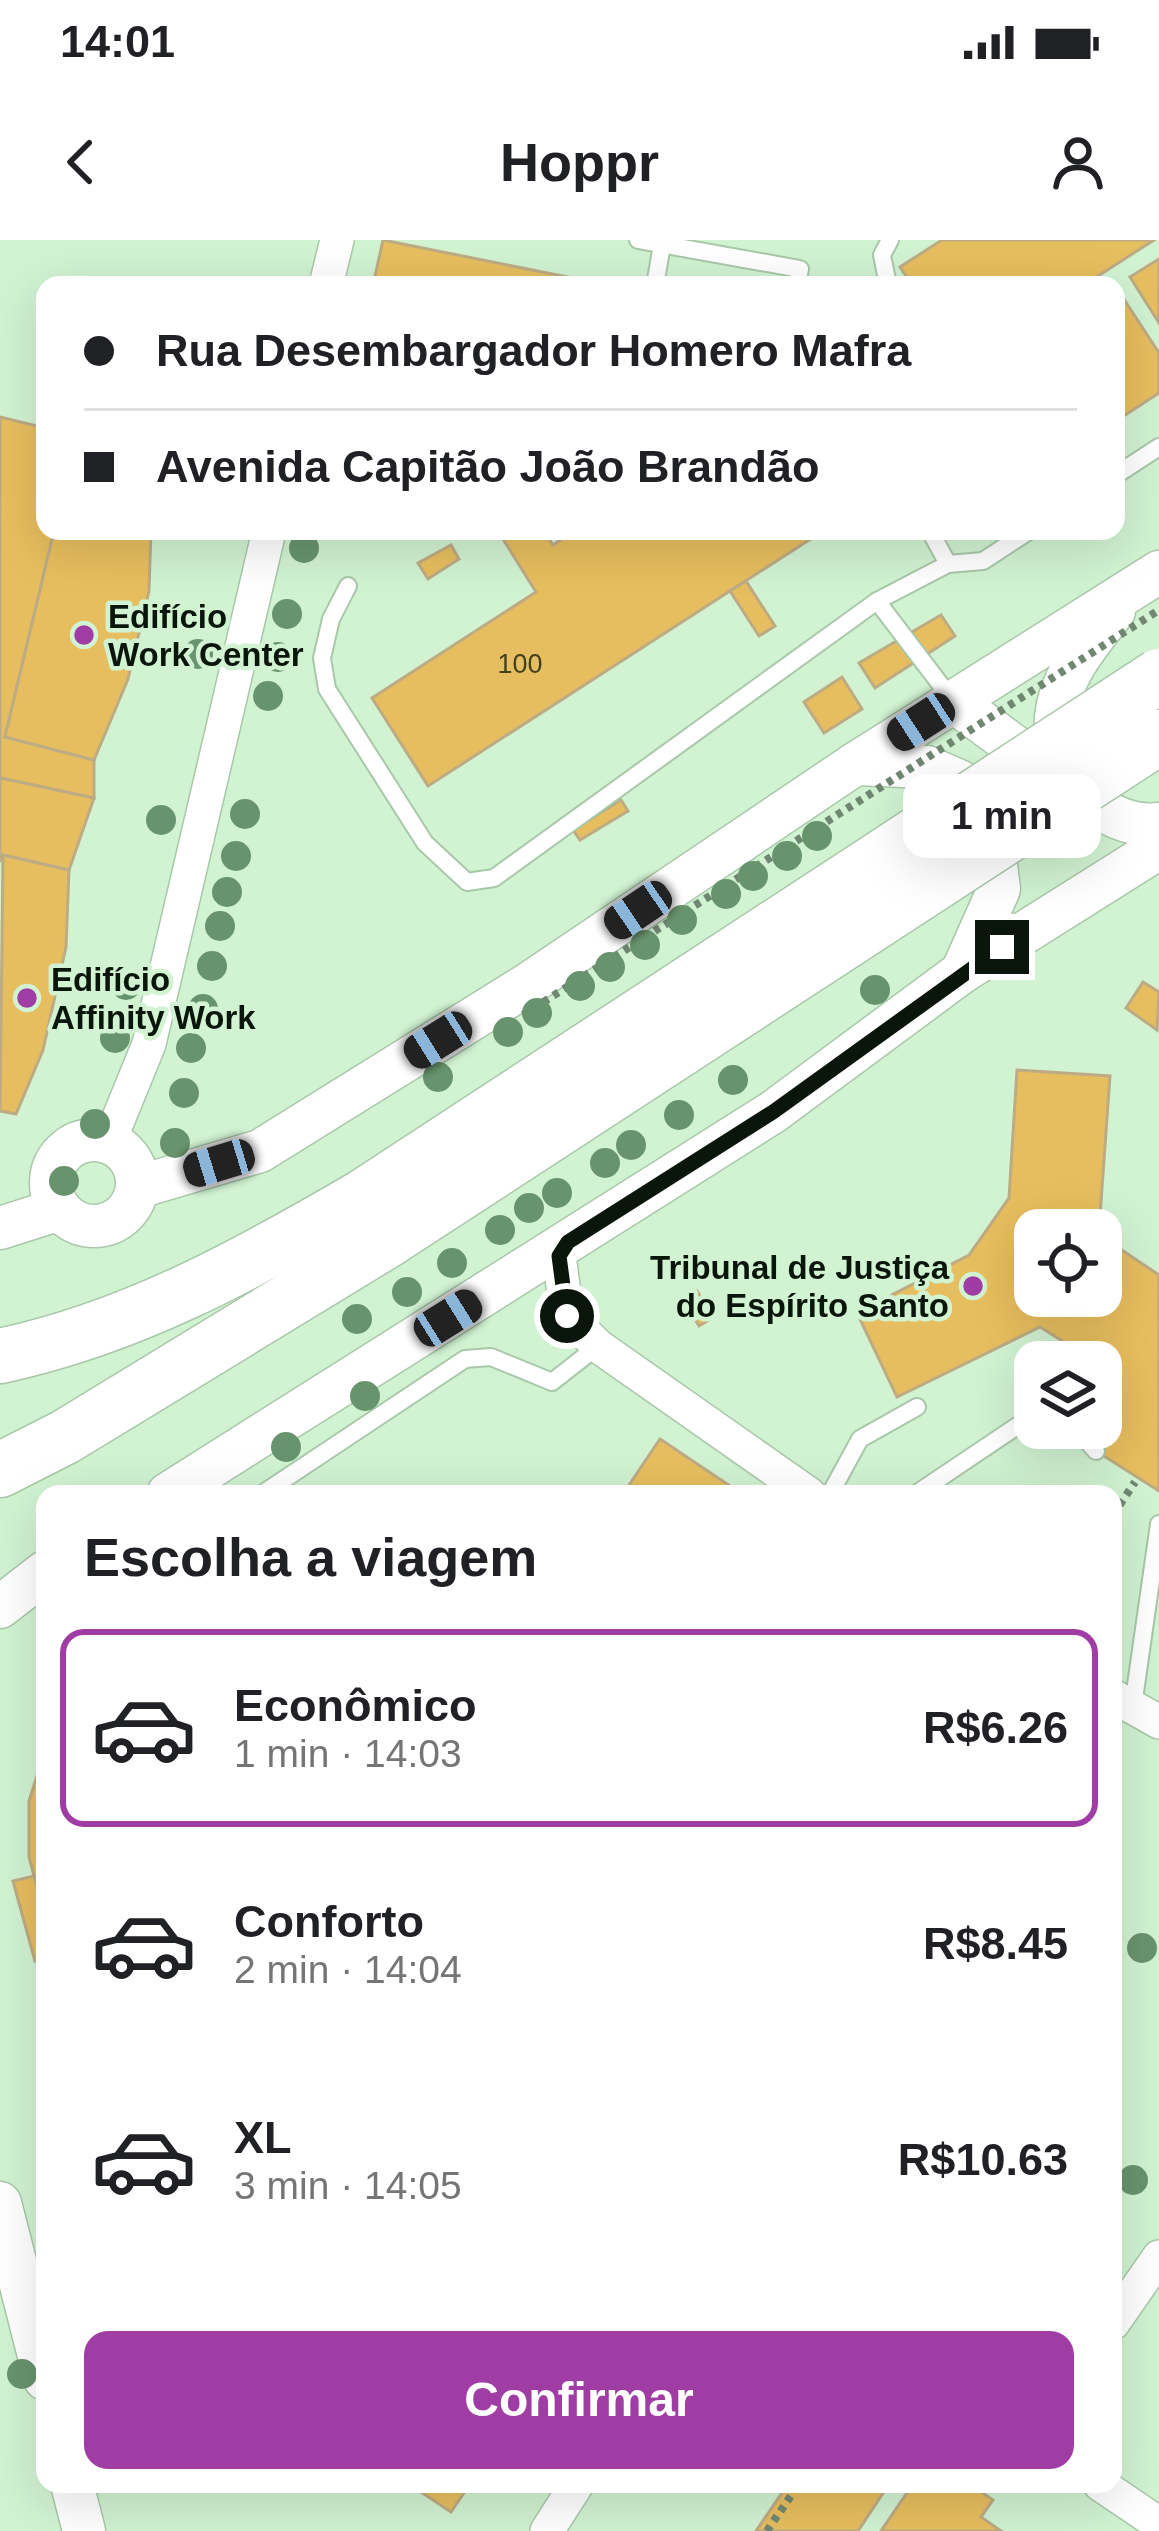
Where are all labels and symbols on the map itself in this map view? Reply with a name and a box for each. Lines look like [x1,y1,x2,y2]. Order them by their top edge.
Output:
place label: Edifício Work Center [108,598,304,673]
marker: Edifício Work Center [71,622,97,648]
house number: 100 [497,649,543,679]
car [881,687,961,757]
callout: 1 min [903,773,1101,857]
car [598,875,678,945]
route end [975,920,1029,974]
place label: Edifício Affinity Work [51,961,256,1036]
marker: Edifício Affinity Work [14,985,40,1011]
car [398,1006,478,1074]
car [179,1135,259,1191]
place label: Tribunal de Justiça do Espírito Santo [650,1249,950,1324]
marker: Tribunal de Justiça do Espírito Santo [960,1273,986,1299]
car [408,1284,488,1352]
route start [540,1289,594,1343]

